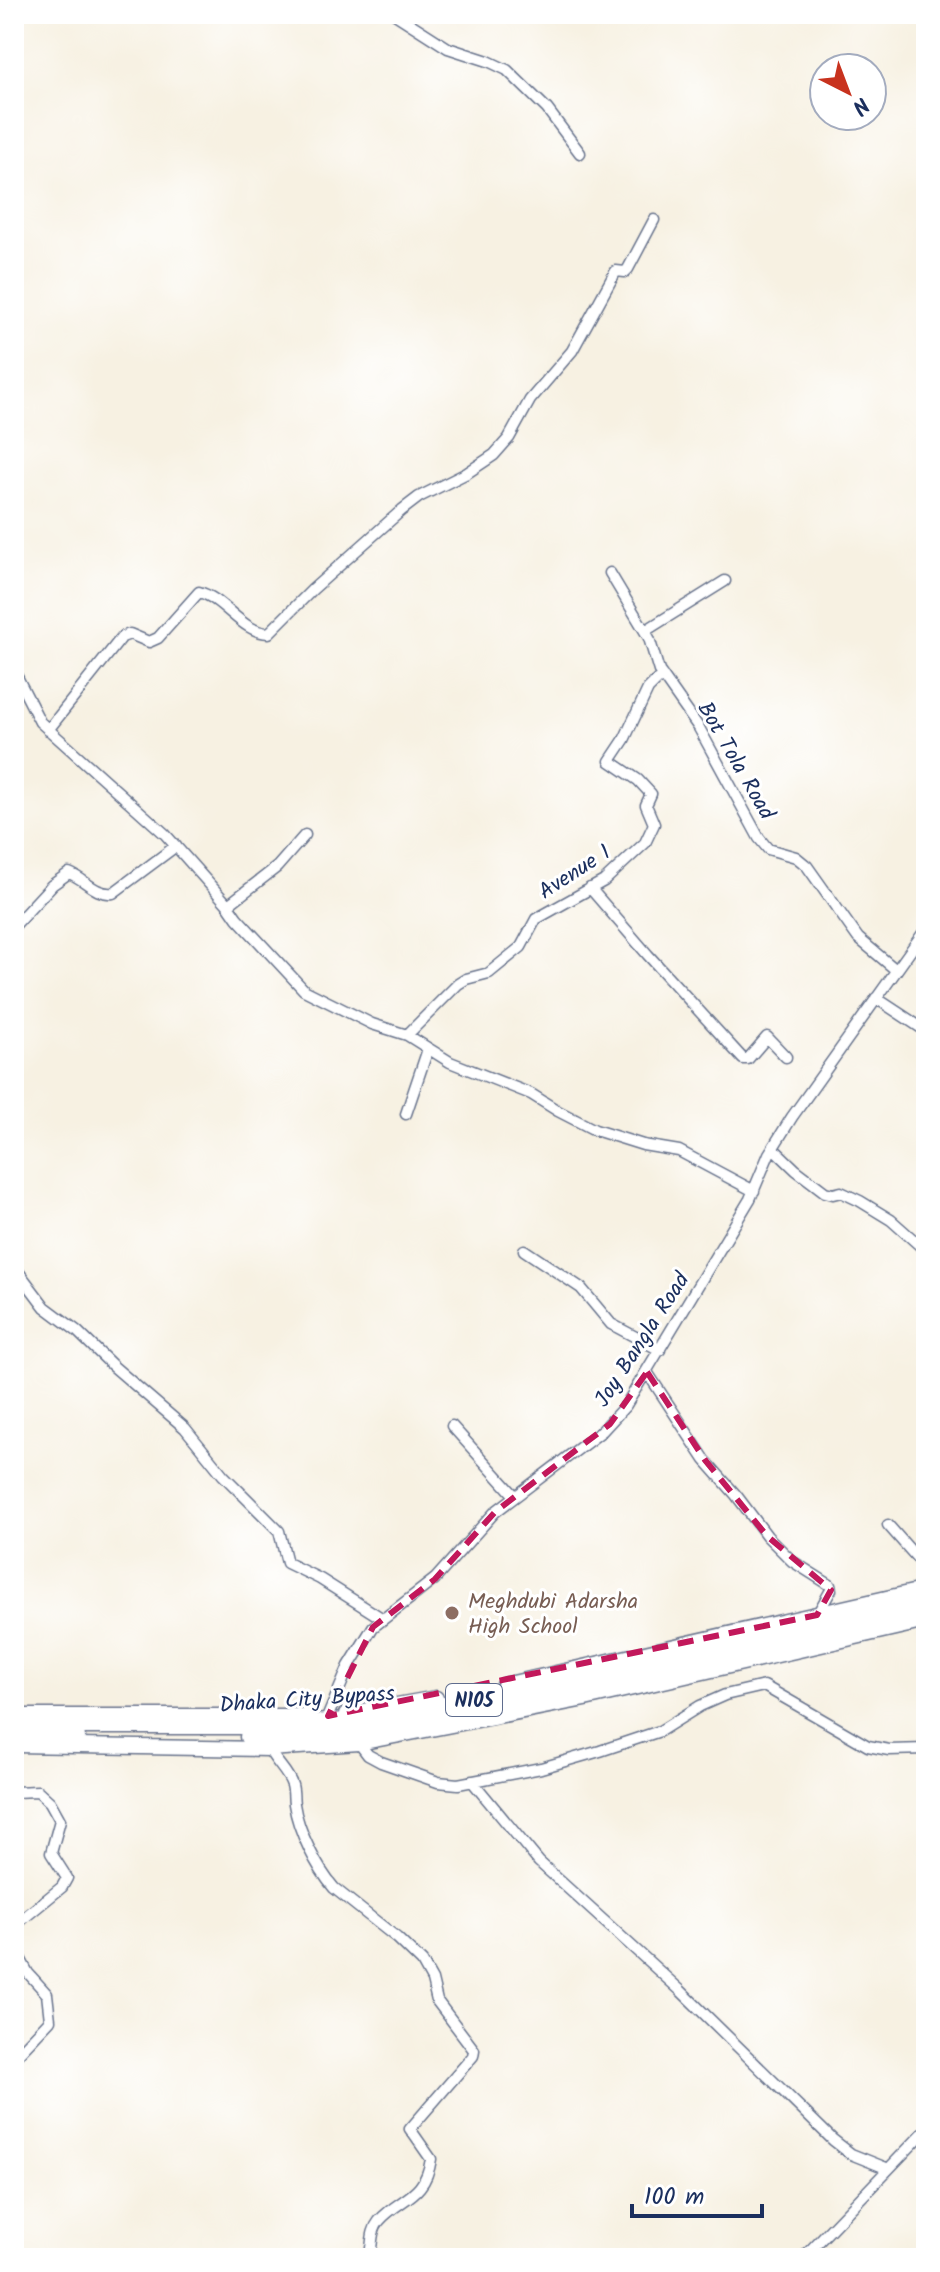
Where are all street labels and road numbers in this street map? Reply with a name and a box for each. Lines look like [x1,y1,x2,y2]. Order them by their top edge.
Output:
street label: Bot Tola Road [687,695,783,828]
street label: Avenue 1 [532,836,619,910]
street label: Joy Bangla Road [586,1265,700,1415]
street label: Dhaka City Bypass [218,1677,397,1724]
road number: N105 [446,1684,502,1716]

